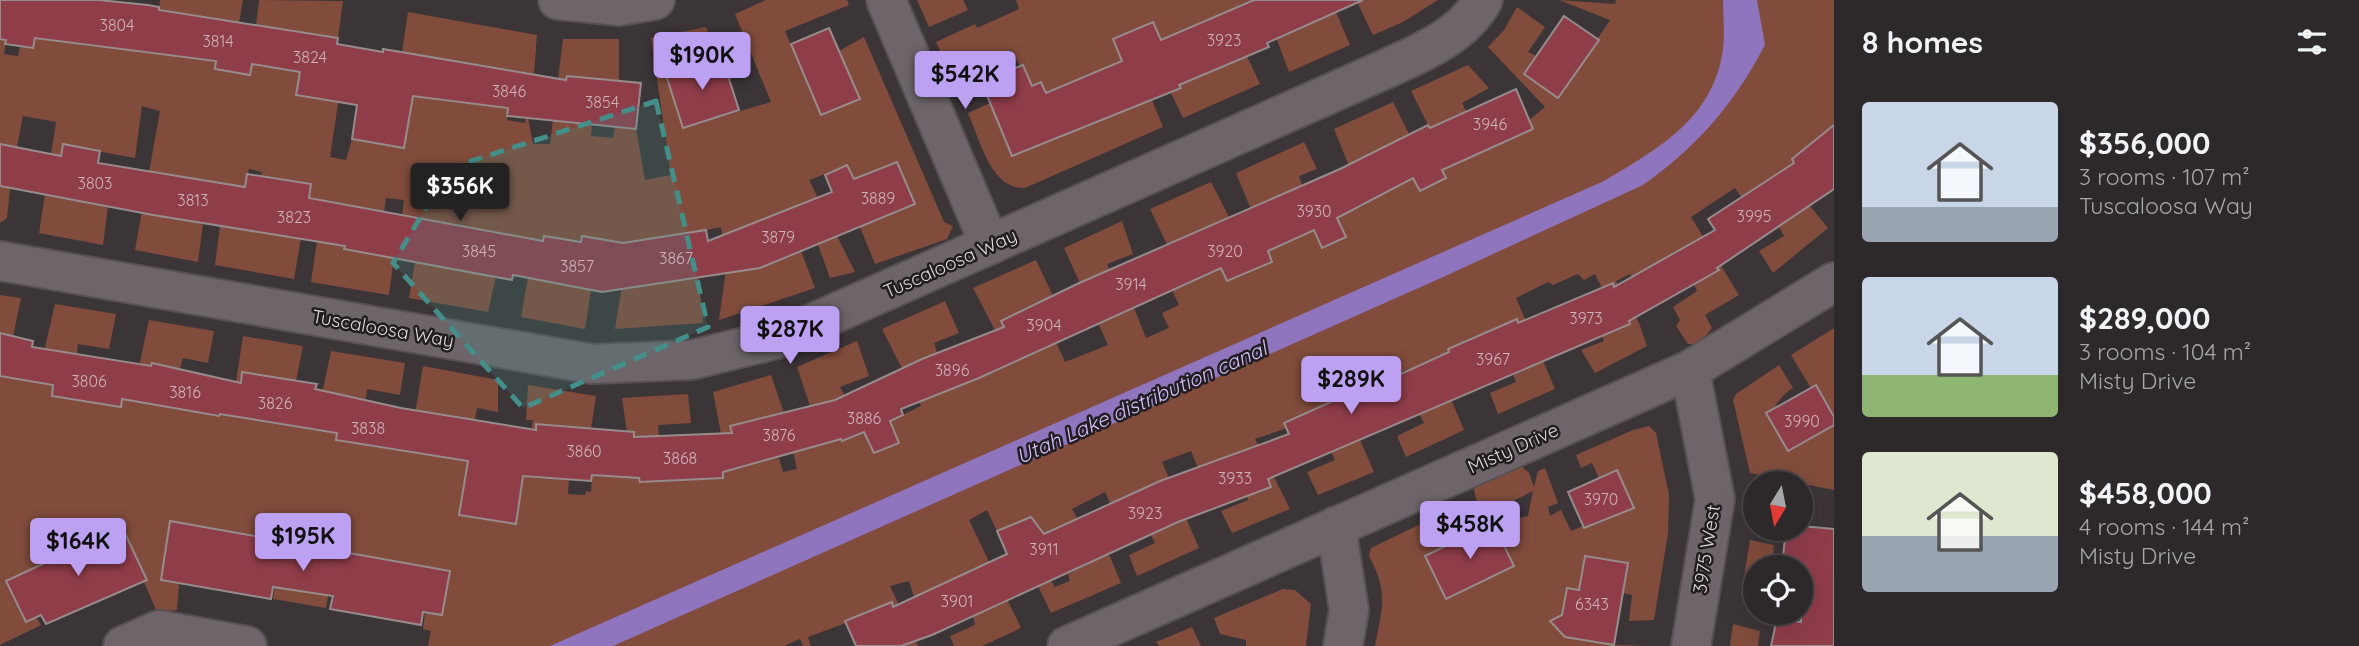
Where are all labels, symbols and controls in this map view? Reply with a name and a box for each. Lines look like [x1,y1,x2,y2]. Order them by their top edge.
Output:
house number: 3804 [100,15,134,35]
text: 8 homes [1862,23,1983,61]
icon: filters [2293,23,2331,61]
house number: 3923 [1207,30,1241,50]
house number: 3814 [202,31,234,51]
pin: $190K [653,32,751,92]
text: $190K [670,40,734,69]
house number: 3824 [293,47,327,67]
pin: $542K [916,52,1014,111]
text: $542K [931,59,999,88]
house number: 3846 [492,81,526,101]
house number: 3854 [585,92,619,112]
house number: 3946 [1473,114,1508,134]
text: $356,000 [2079,124,2210,162]
icon: home [1918,130,2002,214]
text: 3 rooms · 107 m² [2079,162,2250,191]
pin: $356K [411,164,509,223]
text: $356K [426,171,494,200]
house number: 3803 [78,173,112,193]
house number: 3889 [861,188,895,208]
house number: 3813 [177,190,209,210]
text: Tuscaloosa Way [2079,191,2253,220]
house number: 3930 [1296,201,1332,221]
house number: 3995 [1737,206,1771,226]
house number: 3823 [277,207,311,227]
street label: Tuscaloosa Way [879,223,1021,303]
house number: 3879 [761,227,795,247]
house number: 3845 [462,241,496,261]
house number: 3920 [1207,241,1243,261]
house number: 3867 [659,248,693,268]
house number: 3857 [560,256,594,276]
house number: 3914 [1115,274,1147,294]
text: $289,000 [2079,299,2210,337]
street label: Tuscaloosa Way [310,304,456,352]
icon: home [1918,305,2002,389]
pin: $287K [741,306,839,366]
house number: 3973 [1569,308,1603,328]
text: $287K [756,314,824,343]
house number: 3904 [1026,315,1062,335]
water label: Utah Lake distribution canal [1012,334,1272,469]
text: 3 rooms · 104 m² [2079,337,2251,366]
house number: 3967 [1476,349,1510,369]
pin: $289K [1302,356,1400,416]
house number: 3896 [935,360,970,380]
text: $289K [1317,364,1385,393]
text: Misty Drive [2079,366,2196,395]
house number: 3806 [71,371,107,391]
house number: 3816 [169,382,201,402]
house number: 3826 [258,393,293,413]
house number: 3886 [847,408,882,428]
house number: 3990 [1784,411,1820,431]
street label: Misty Drive [1464,417,1562,479]
house number: 3838 [351,418,385,438]
house number: 3876 [763,425,796,445]
house number: 3860 [566,441,602,461]
house number: 3868 [663,448,697,468]
house number: 3933 [1218,468,1252,488]
north arrow [1743,471,1813,541]
map controls [1743,471,1813,625]
text: $458,000 [2079,474,2212,512]
icon: home [1918,480,2002,564]
house number: 3970 [1584,489,1618,509]
pin: $458K [1421,502,1519,561]
house number: 3923 [1128,503,1162,523]
street label: 3975 West [1687,503,1725,595]
text: $458K [1436,509,1504,538]
text: 4 rooms · 144 m² [2079,512,2249,541]
pin: $195K [254,514,352,573]
pin: $164K [29,518,127,578]
text: $195K [271,521,335,550]
text: $164K [46,526,110,555]
house number: 3911 [1029,539,1059,559]
text: Misty Drive [2079,541,2196,570]
button: locate [1743,555,1813,625]
house number: 3901 [941,591,973,611]
house number: 6343 [1575,594,1609,614]

